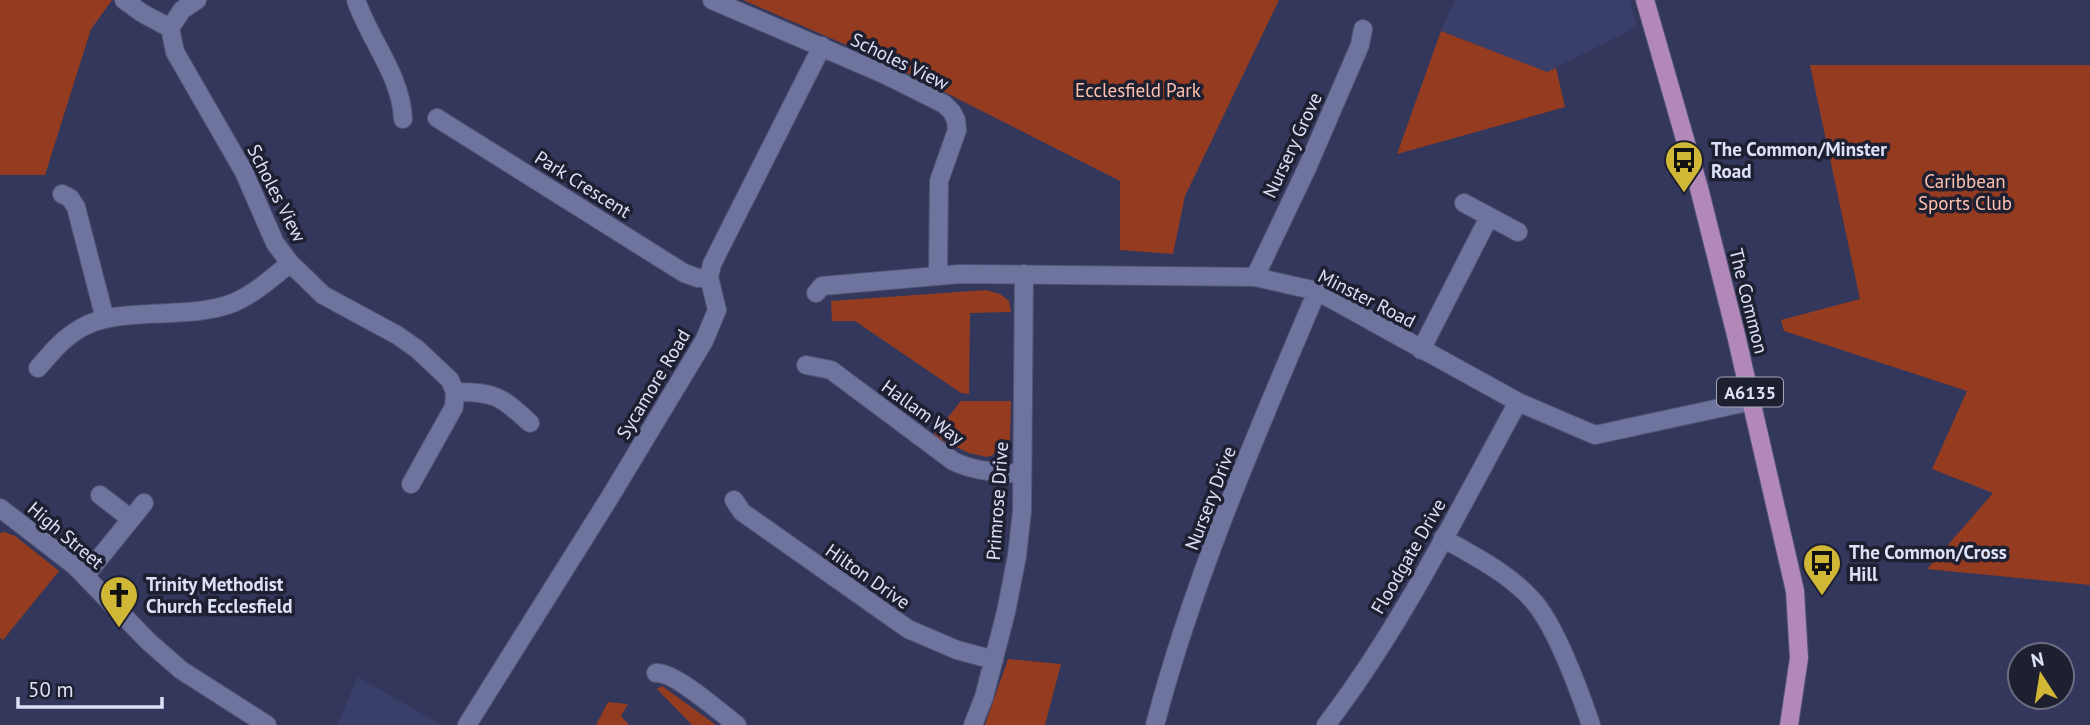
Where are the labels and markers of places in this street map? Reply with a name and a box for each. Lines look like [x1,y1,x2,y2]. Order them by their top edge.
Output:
place label: The Common/Minster Road [1711,137,1887,183]
bus stop icon: The Common/Minster Road [1663,139,1705,194]
place label: The Common/Cross Hill [1849,540,2007,586]
bus stop icon: The Common/Cross Hill [1801,542,1843,597]
place label: Trinity Methodist Church Ecclesfield [146,572,293,618]
church icon: Trinity Methodist Church Ecclesfield [98,574,140,629]

